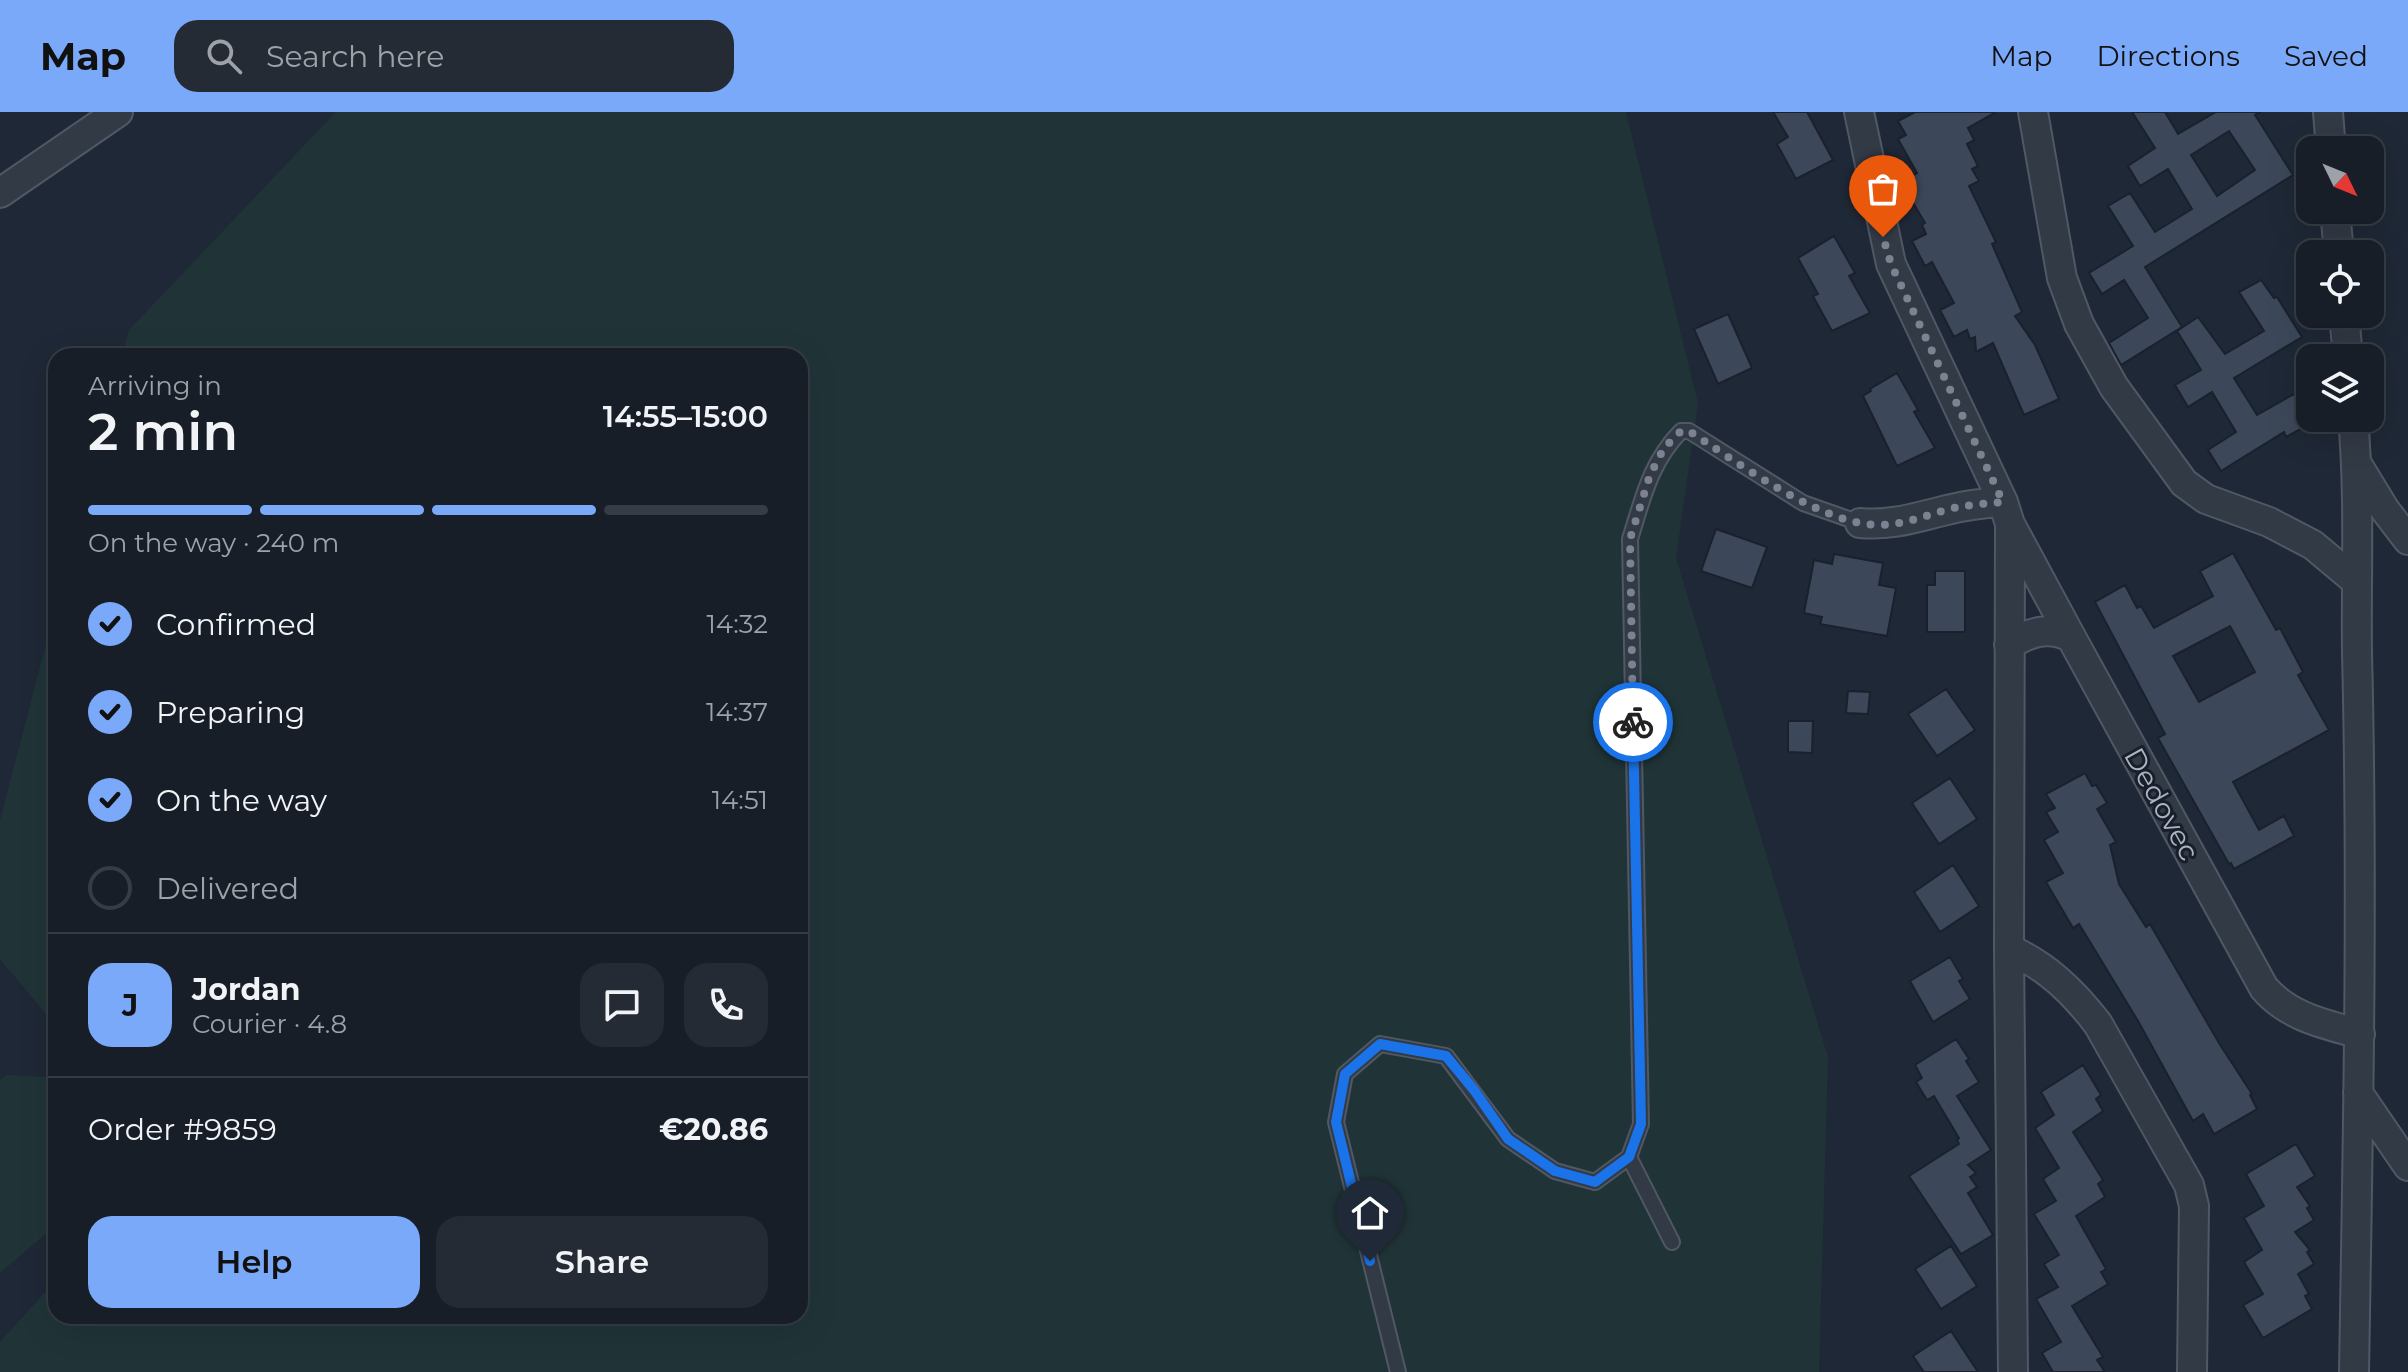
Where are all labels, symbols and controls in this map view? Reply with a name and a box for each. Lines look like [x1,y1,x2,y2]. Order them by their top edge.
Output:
search box [174,20,734,92]
text: Map [40,33,126,80]
icon: search [202,34,246,78]
text: Search here [266,38,444,75]
text: Map [1990,39,2052,73]
text: Directions [2096,39,2240,73]
text: Saved [2284,39,2368,73]
north arrow [2296,136,2384,224]
map controls [2296,136,2384,432]
pin [1849,155,1917,237]
icon: bag [1861,167,1905,211]
button: locate [2296,240,2384,328]
button: layers [2296,344,2384,432]
text: Arriving in [88,370,222,402]
text: 14:55–15:00 [603,398,768,435]
text: 2 min [88,400,238,463]
text: On the way · 240 m [88,527,339,559]
icon: check [88,602,132,646]
text: Confirmed [156,606,316,643]
text: 14:32 [706,608,768,640]
courier [1593,682,1673,762]
icon: check [88,690,132,734]
text: Preparing [156,694,305,731]
text: 14:37 [706,696,768,728]
icon: bike [1611,700,1655,744]
street label: Dedovec [2117,742,2207,866]
icon: check [88,778,132,822]
text: On the way [156,782,327,819]
text: 14:51 [712,784,768,816]
text: Delivered [156,870,299,907]
button: chat [580,963,664,1047]
button: phone [684,963,768,1047]
text: Jordan [192,971,301,1008]
text: J [122,987,138,1024]
text: Courier · 4.8 [192,1008,347,1040]
text: Order #9859 [88,1111,277,1148]
text: €20.86 [659,1111,768,1148]
pin [1336,1179,1404,1261]
icon: home [1348,1191,1392,1235]
button: Help [88,1216,420,1308]
button: Share [436,1216,768,1308]

